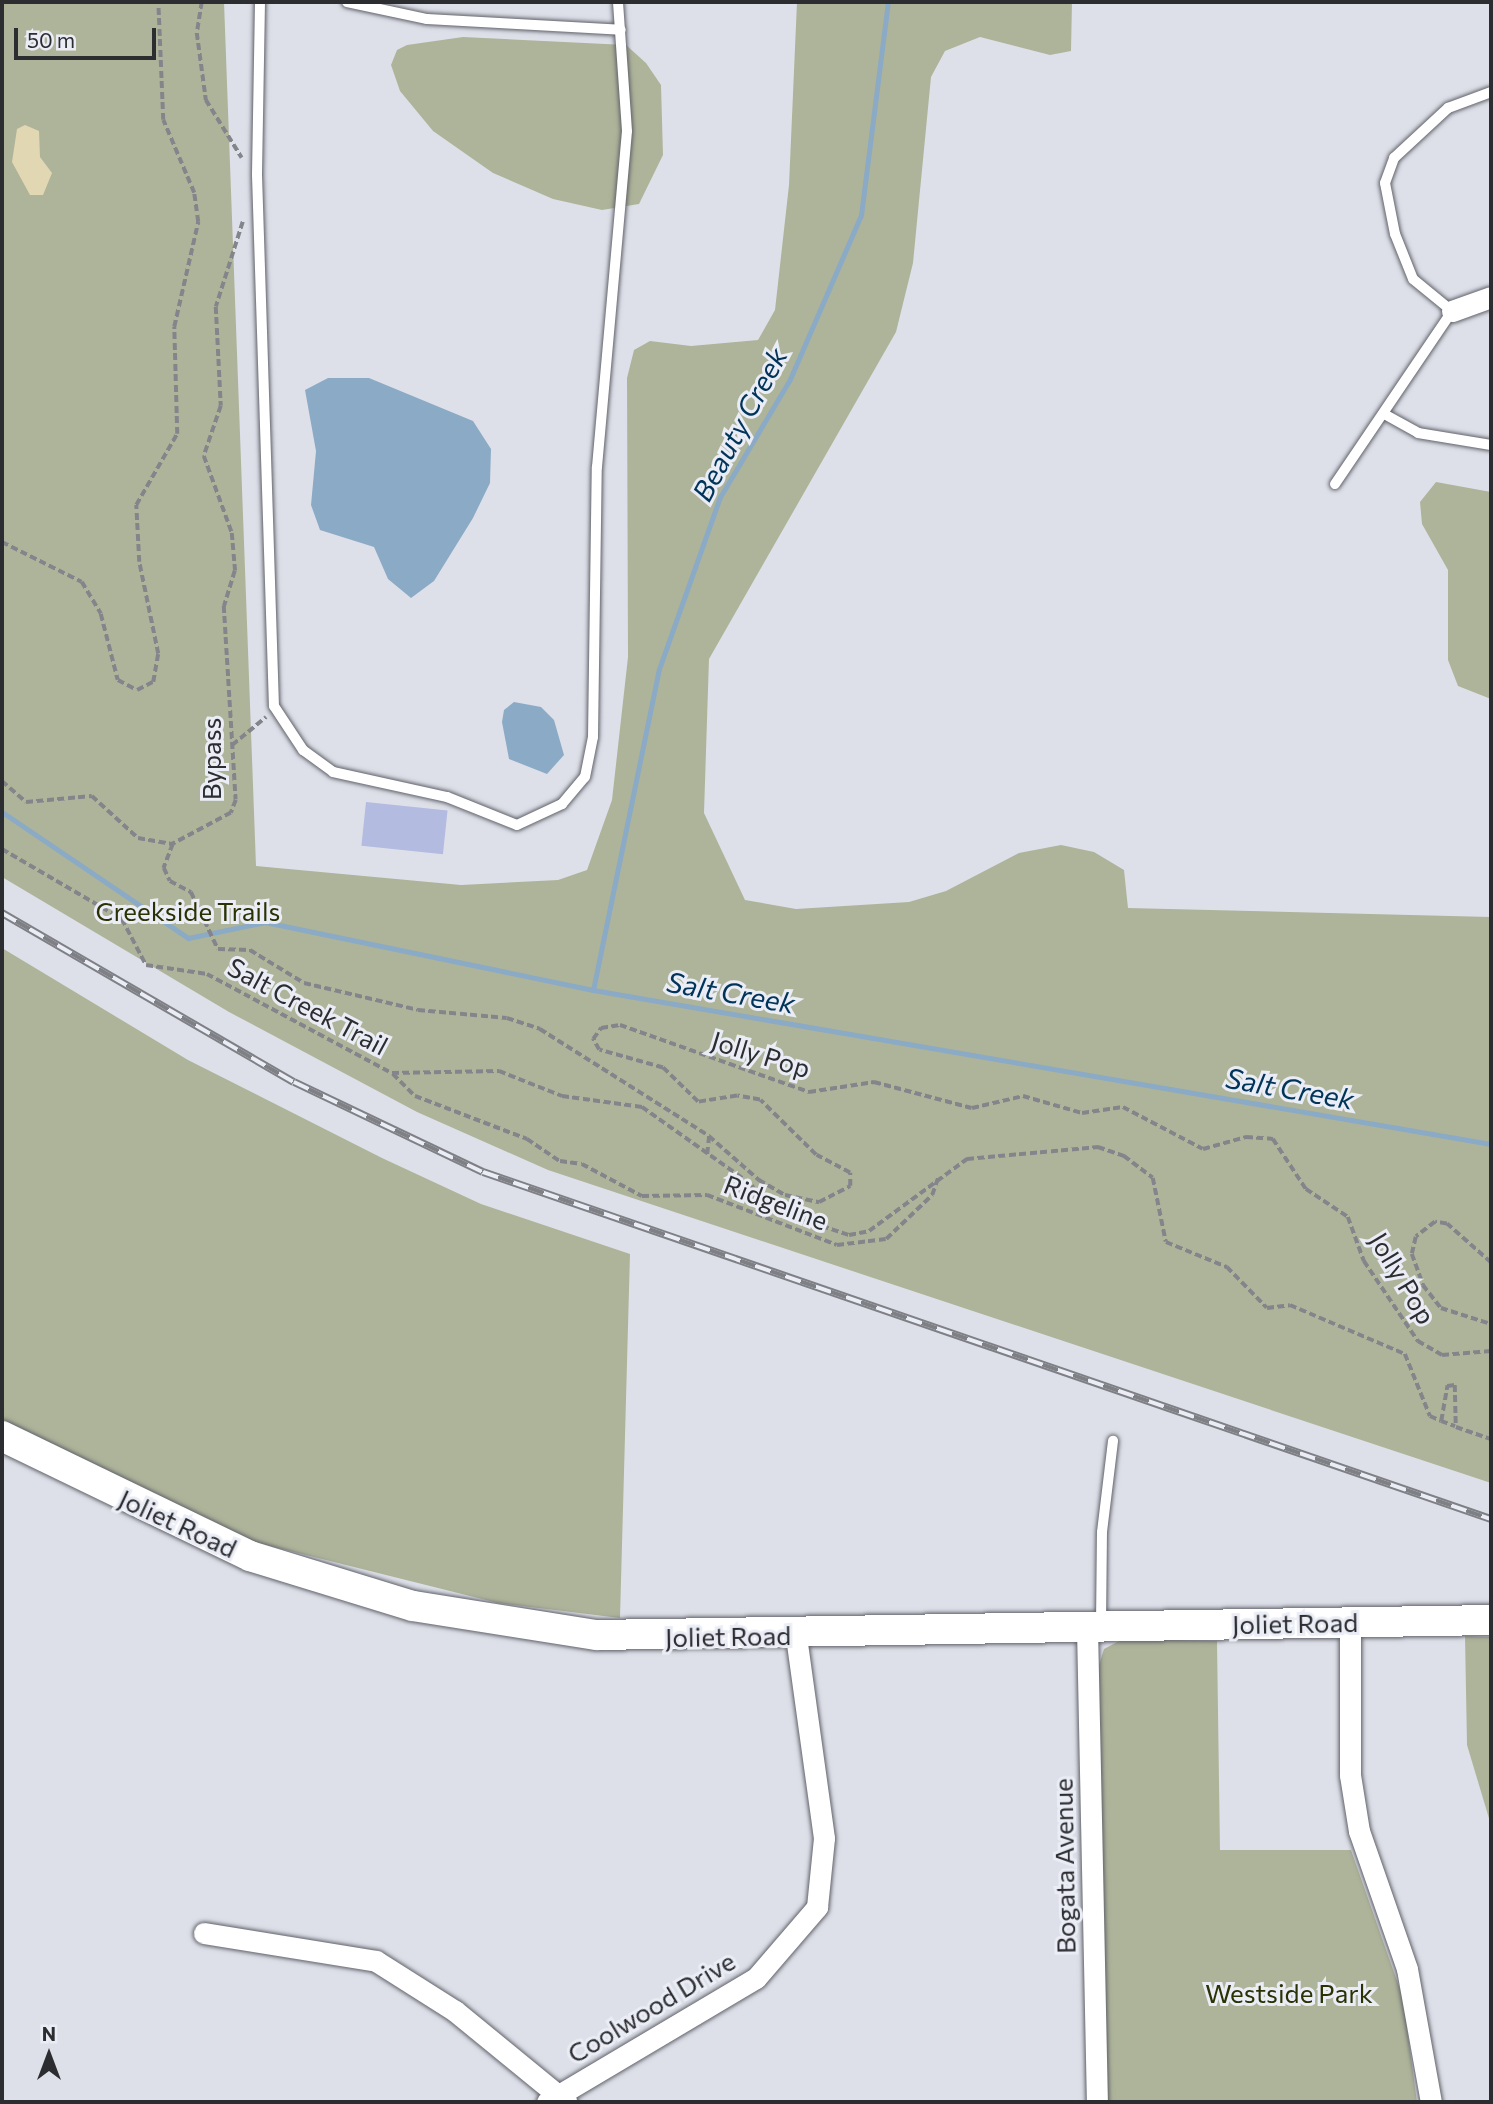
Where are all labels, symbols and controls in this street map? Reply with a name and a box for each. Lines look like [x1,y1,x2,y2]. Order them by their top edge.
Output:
scale bar [18,14,159,58]
text: 50 m [27,27,75,52]
water label: Beauty Creek [684,341,794,507]
street label: Bypass [195,718,227,800]
park label: Creekside Trails [96,895,280,927]
street label: Salt Creek Trail [223,951,393,1061]
water label: Salt Creek [664,964,798,1020]
street label: Jolly Pop [708,1024,814,1084]
water label: Salt Creek [1223,1060,1357,1116]
street label: Ridgeline [720,1168,832,1236]
street label: Jolly Pop [1363,1226,1443,1330]
street label: Joliet Road [114,1482,242,1564]
street label: Joliet Road [1232,1606,1358,1640]
street label: Joliet Road [665,1619,791,1653]
street label: Bogata Avenue [1047,1778,1081,1954]
street label: Coolwood Drive [562,1945,740,2069]
park label: Westside Park [1205,1977,1373,2009]
north arrow [14,2020,84,2090]
text: N [42,2022,56,2045]

